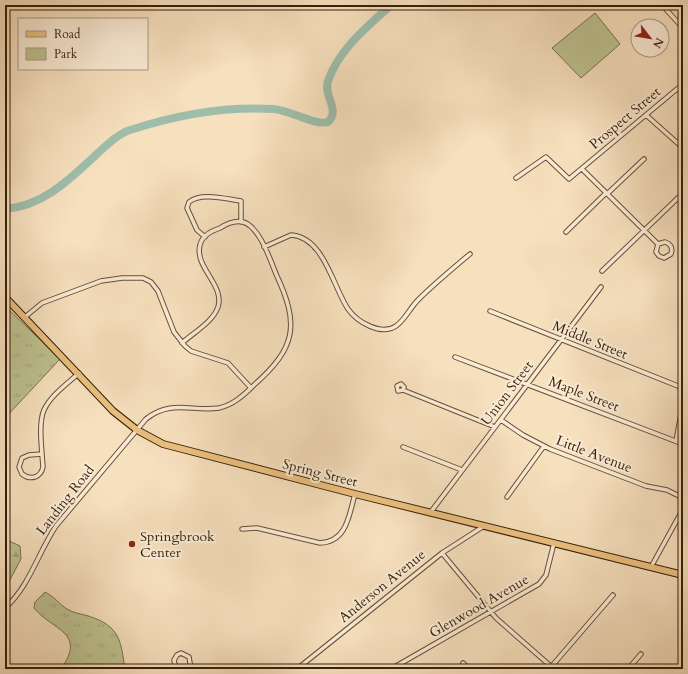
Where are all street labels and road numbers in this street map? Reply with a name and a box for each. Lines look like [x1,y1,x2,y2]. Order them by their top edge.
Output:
street label: Prospect Street [585,82,665,153]
street label: Middle Street [550,316,631,364]
street label: Union Street [476,356,538,429]
street label: Maple Street [546,372,623,416]
street label: Little Avenue [553,431,635,477]
street label: Spring Street [280,454,360,492]
street label: Landing Road [32,461,99,539]
street label: Anderson Avenue [335,545,429,627]
street label: Glenwood Avenue [426,570,532,642]

